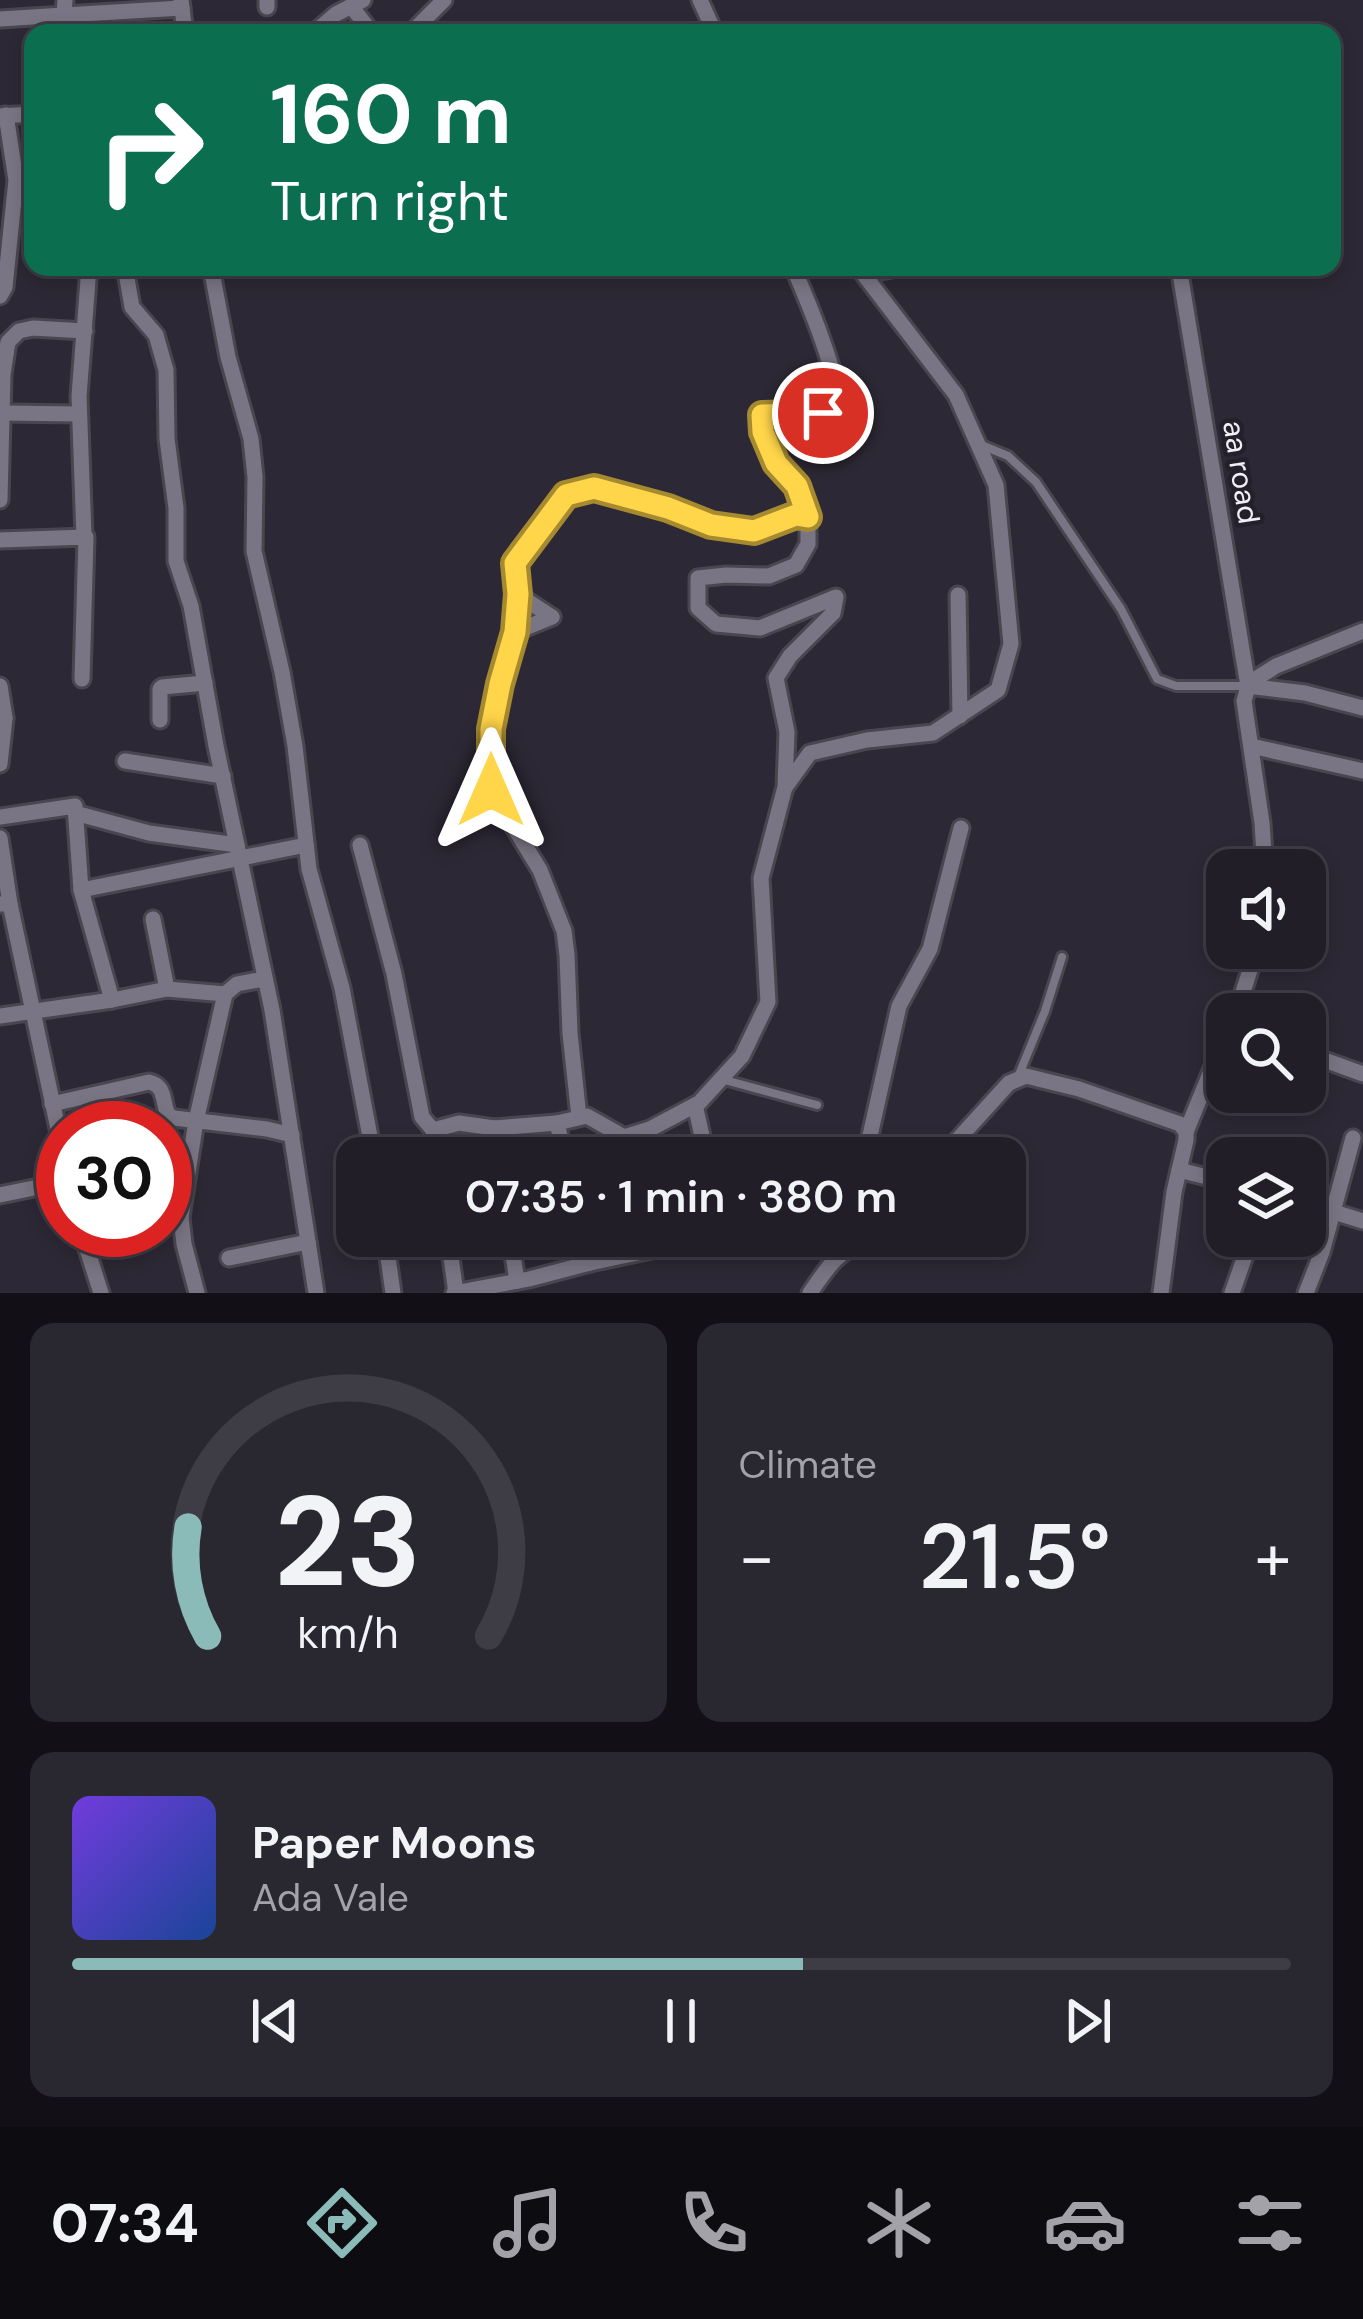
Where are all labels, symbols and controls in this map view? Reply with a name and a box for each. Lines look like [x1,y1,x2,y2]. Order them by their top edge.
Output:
text: 160 m [270,60,512,169]
icon: right [72,72,228,228]
text: Turn right [270,166,509,237]
pin [772,362,874,464]
icon: arrive [790,380,856,446]
street label: aa road [1214,417,1269,526]
position arrow [428,727,554,853]
map controls [1206,849,1326,1257]
button: sound [1206,849,1326,969]
button: search [1206,993,1326,1113]
speed limit sign: 30 [36,1101,192,1257]
button: layers [1206,1137,1326,1257]
text: 07:35 · 1 min · 380 m [465,1167,897,1226]
text: Climate [739,1439,877,1490]
text: 23 [275,1461,422,1624]
text: 21.5° [919,1499,1111,1616]
text: − [739,1515,775,1600]
text: + [1255,1515,1291,1600]
text: km/h [298,1604,399,1660]
text: Paper Moons [252,1813,537,1872]
text: Ada Vale [252,1872,409,1923]
icon: previous [242,1988,308,2054]
icon: pause [648,1988,714,2054]
icon: next [1055,1988,1121,2054]
icon: directions [300,2181,384,2265]
icon: music [486,2181,570,2265]
icon: phone [672,2181,756,2265]
icon: climate [857,2181,941,2265]
icon: car [1043,2181,1127,2265]
icon: filters [1228,2181,1312,2265]
text: 07:34 [51,2188,199,2259]

